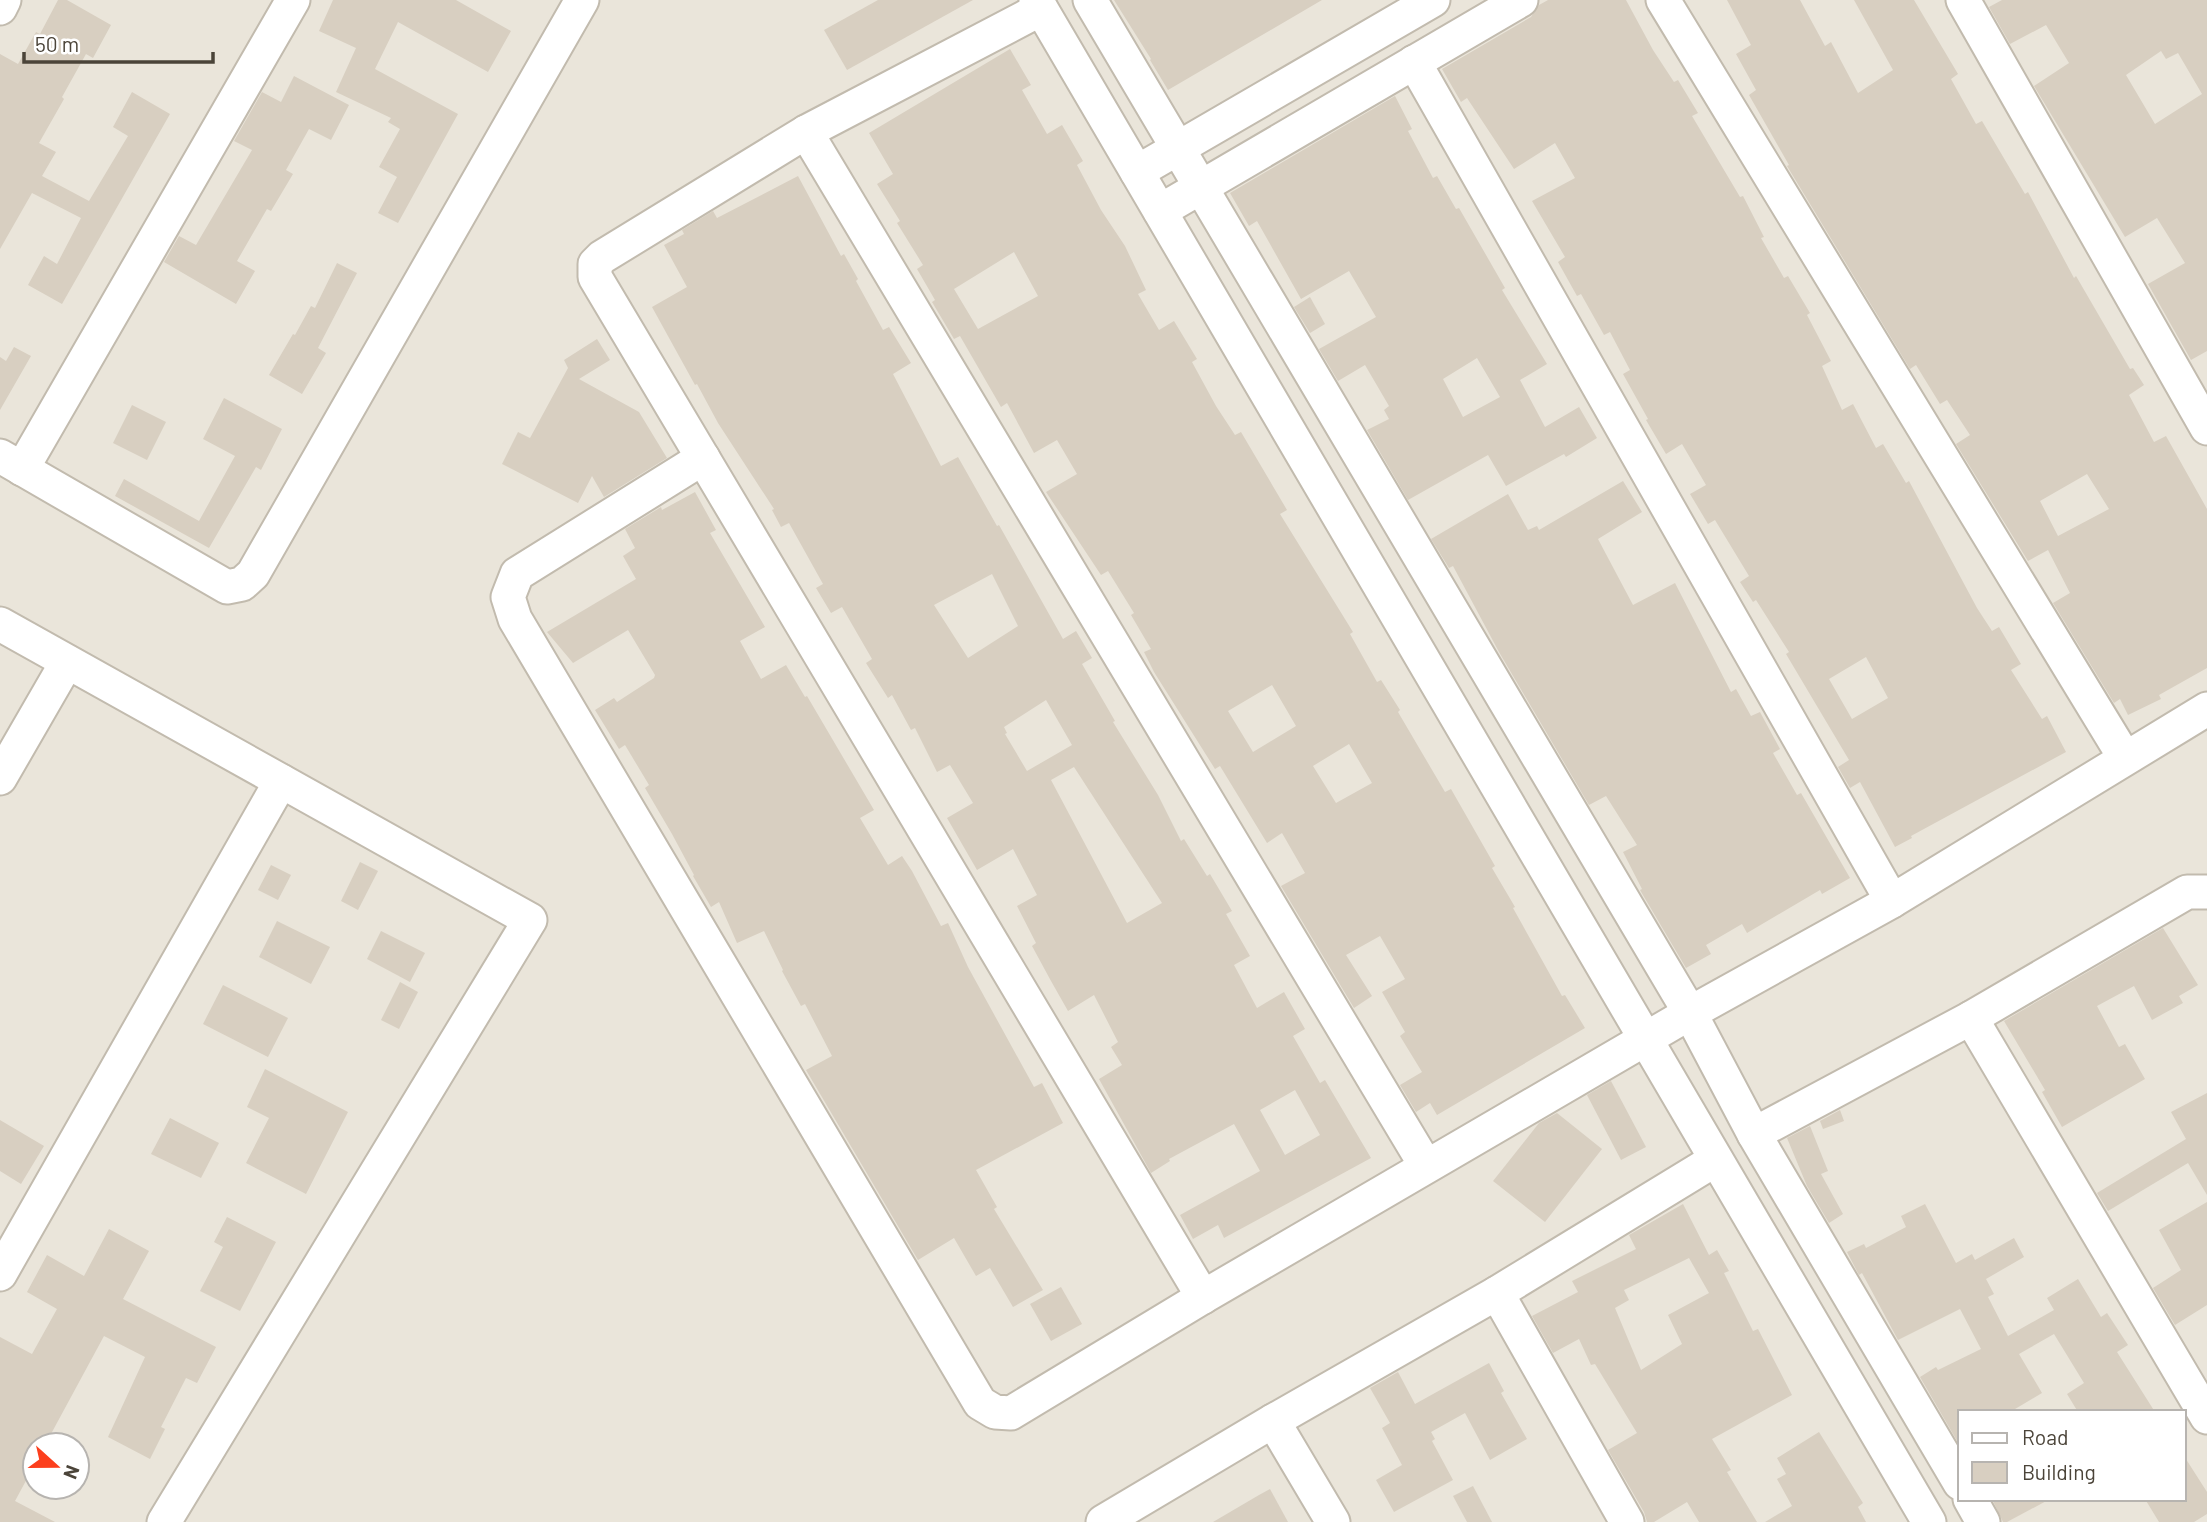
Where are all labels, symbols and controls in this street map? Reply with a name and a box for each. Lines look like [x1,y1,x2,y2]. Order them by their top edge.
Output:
scale bar [24,21,214,65]
text: 50 m [35,31,79,56]
legend [1958,1410,2186,1501]
text: Road [2022,1424,2068,1449]
north arrow [21,1431,91,1501]
text: Building [2022,1459,2096,1484]
text: N [59,1462,85,1482]

